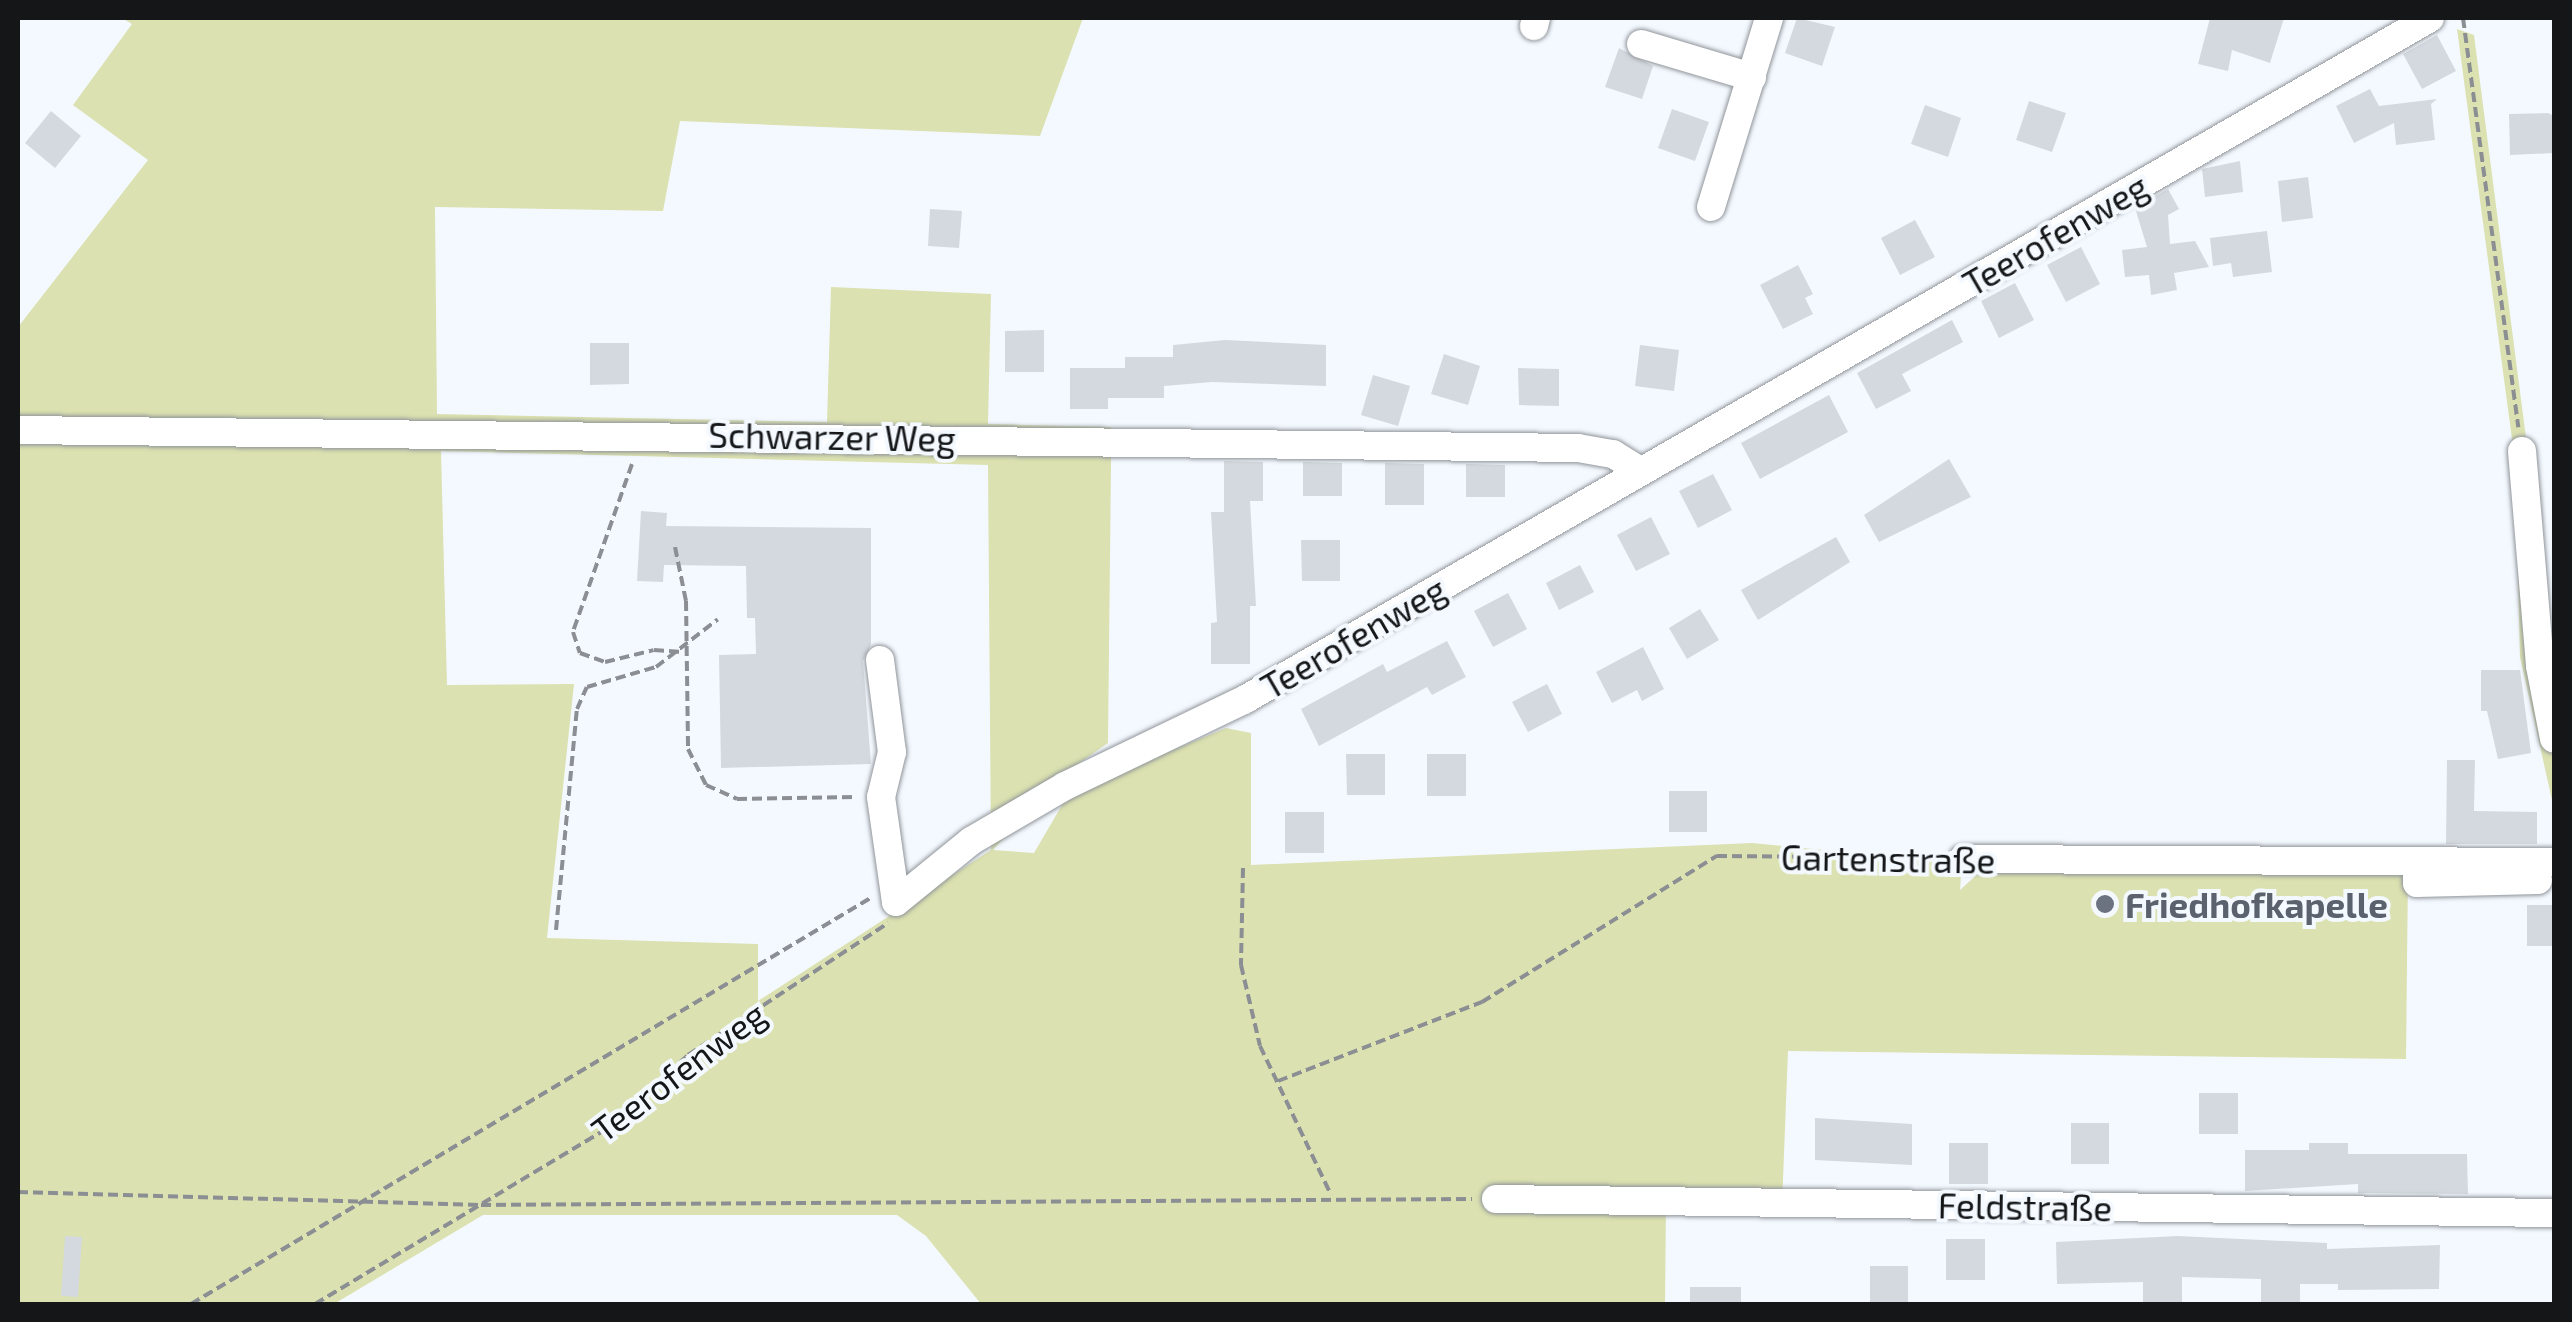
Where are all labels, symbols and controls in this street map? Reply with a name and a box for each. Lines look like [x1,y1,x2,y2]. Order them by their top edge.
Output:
street label: Teerofenweg [1955,164,2155,304]
street label: Schwarzer Weg [707,413,957,459]
street label: Teerofenweg [1253,567,1453,707]
street label: Gartenstraße [1780,835,1996,881]
place label: Friedhofkapelle [2125,883,2388,925]
marker: Friedhofkapelle [2094,893,2116,915]
street label: Teerofenweg [583,992,773,1150]
street label: Feldstraße [1937,1183,2113,1229]

